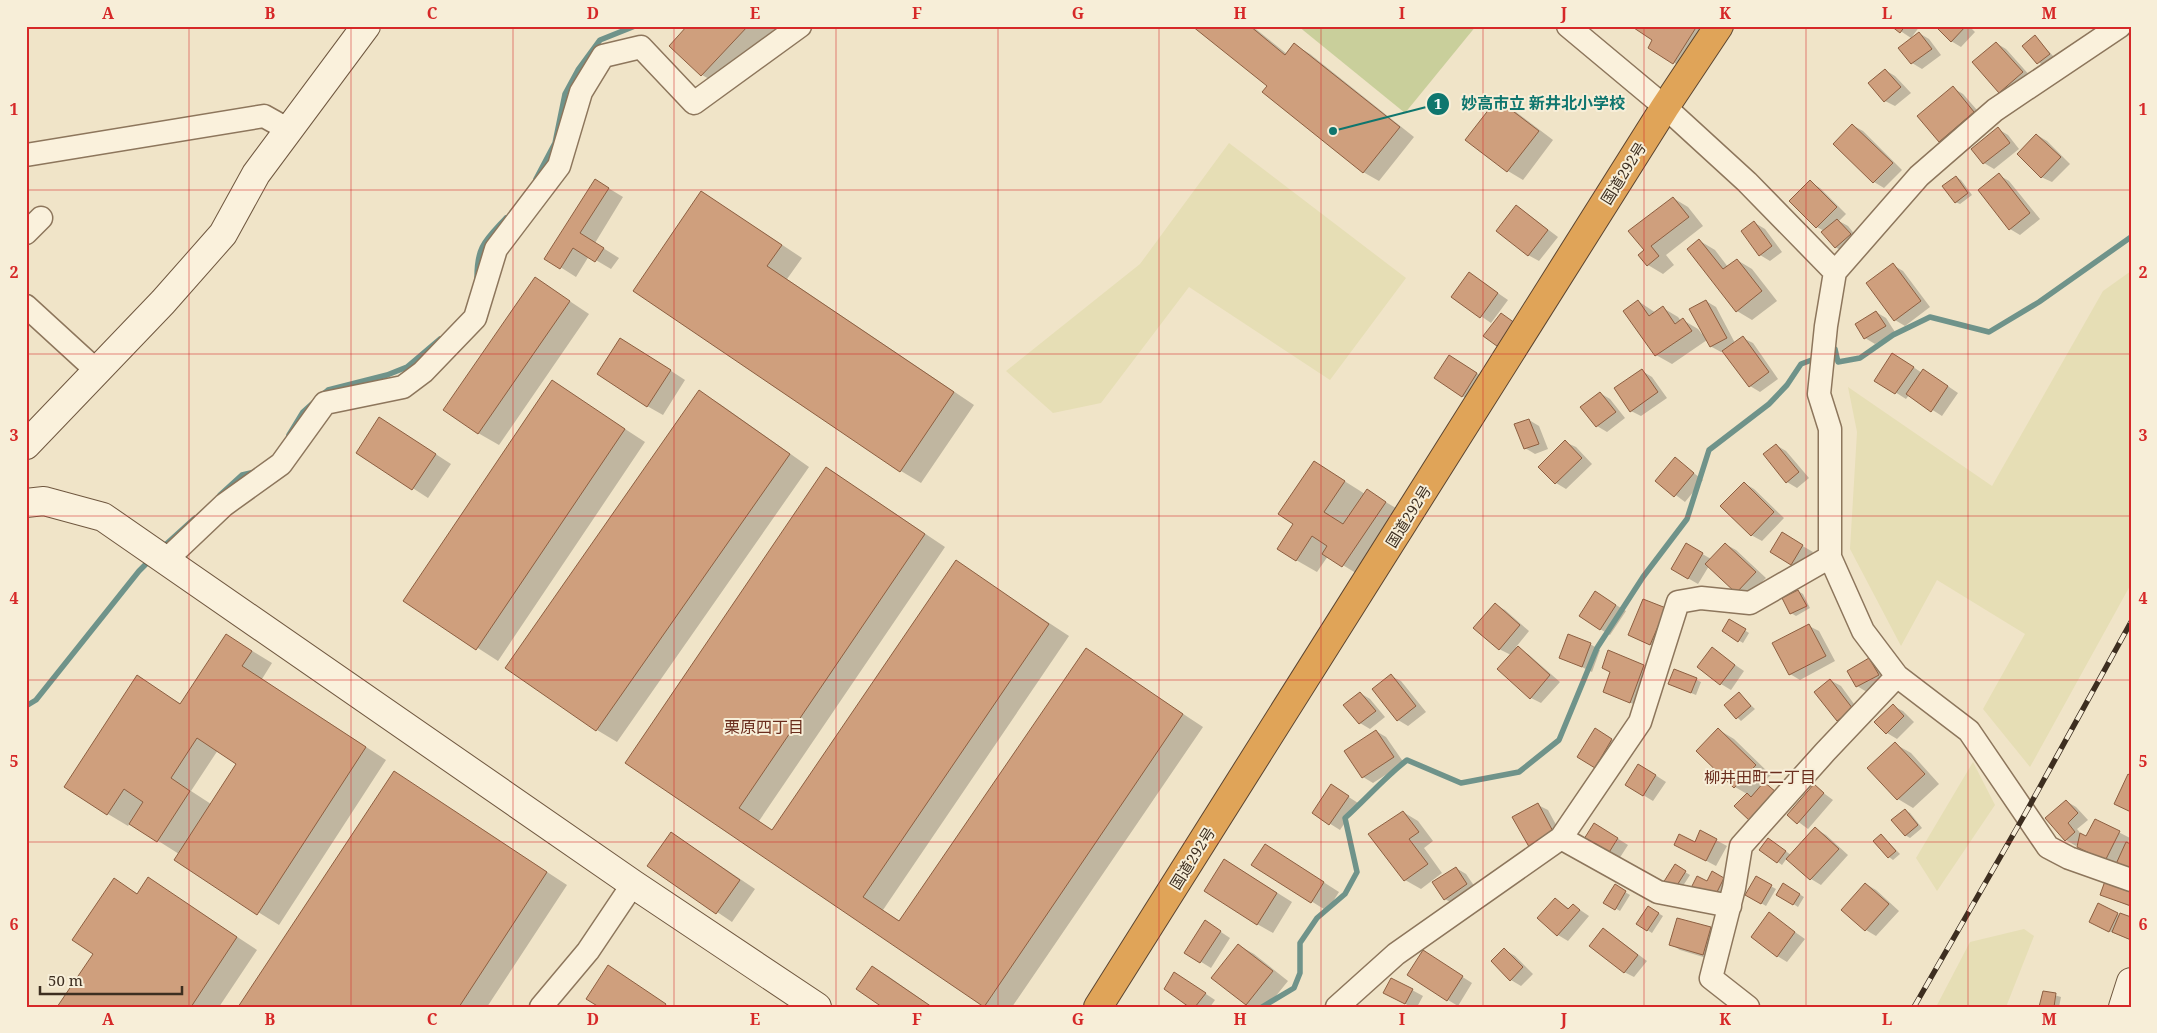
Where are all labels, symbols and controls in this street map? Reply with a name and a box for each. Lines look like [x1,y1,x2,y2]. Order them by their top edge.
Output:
text: A [102,2,115,24]
text: B [265,2,276,24]
text: C [427,2,438,24]
text: D [587,2,599,24]
text: E [750,2,760,24]
text: F [912,2,922,24]
text: G [1072,2,1084,24]
text: H [1233,2,1247,24]
text: I [1399,2,1405,24]
text: J [1560,2,1568,24]
text: K [1719,2,1731,24]
text: L [1882,2,1892,24]
text: M [2041,2,2057,24]
callout: 妙高市立 新井北小学校 [1426,88,1635,119]
text: 妙高市立 新井北小学校 [1461,92,1625,114]
text: 1 [1434,93,1442,113]
text: 1 [9,98,19,120]
text: 1 [2138,98,2148,120]
street label: 国道292号 [1596,138,1650,208]
text: 2 [9,261,19,283]
text: 2 [2138,261,2148,283]
text: 3 [9,424,19,446]
text: 3 [2138,424,2148,446]
street label: 国道292号 [1381,481,1435,551]
text: 4 [9,587,19,609]
text: 4 [2138,587,2148,609]
district label: 栗原四丁目 [724,716,804,738]
text: 5 [9,750,19,772]
text: 5 [2138,750,2148,772]
district label: 柳井田町二丁目 [1704,766,1816,788]
street label: 国道292号 [1165,823,1219,893]
text: 6 [9,913,19,935]
text: 6 [2138,913,2148,935]
scale bar [40,963,182,995]
text: 50 m [48,970,83,990]
text: A [102,1008,115,1030]
text: B [265,1008,276,1030]
text: C [427,1008,438,1030]
text: D [587,1008,599,1030]
text: E [750,1008,760,1030]
text: F [912,1008,922,1030]
text: G [1072,1008,1084,1030]
text: H [1233,1008,1247,1030]
text: I [1399,1008,1405,1030]
text: J [1560,1008,1568,1030]
text: K [1719,1008,1731,1030]
text: L [1882,1008,1892,1030]
text: M [2041,1008,2057,1030]

